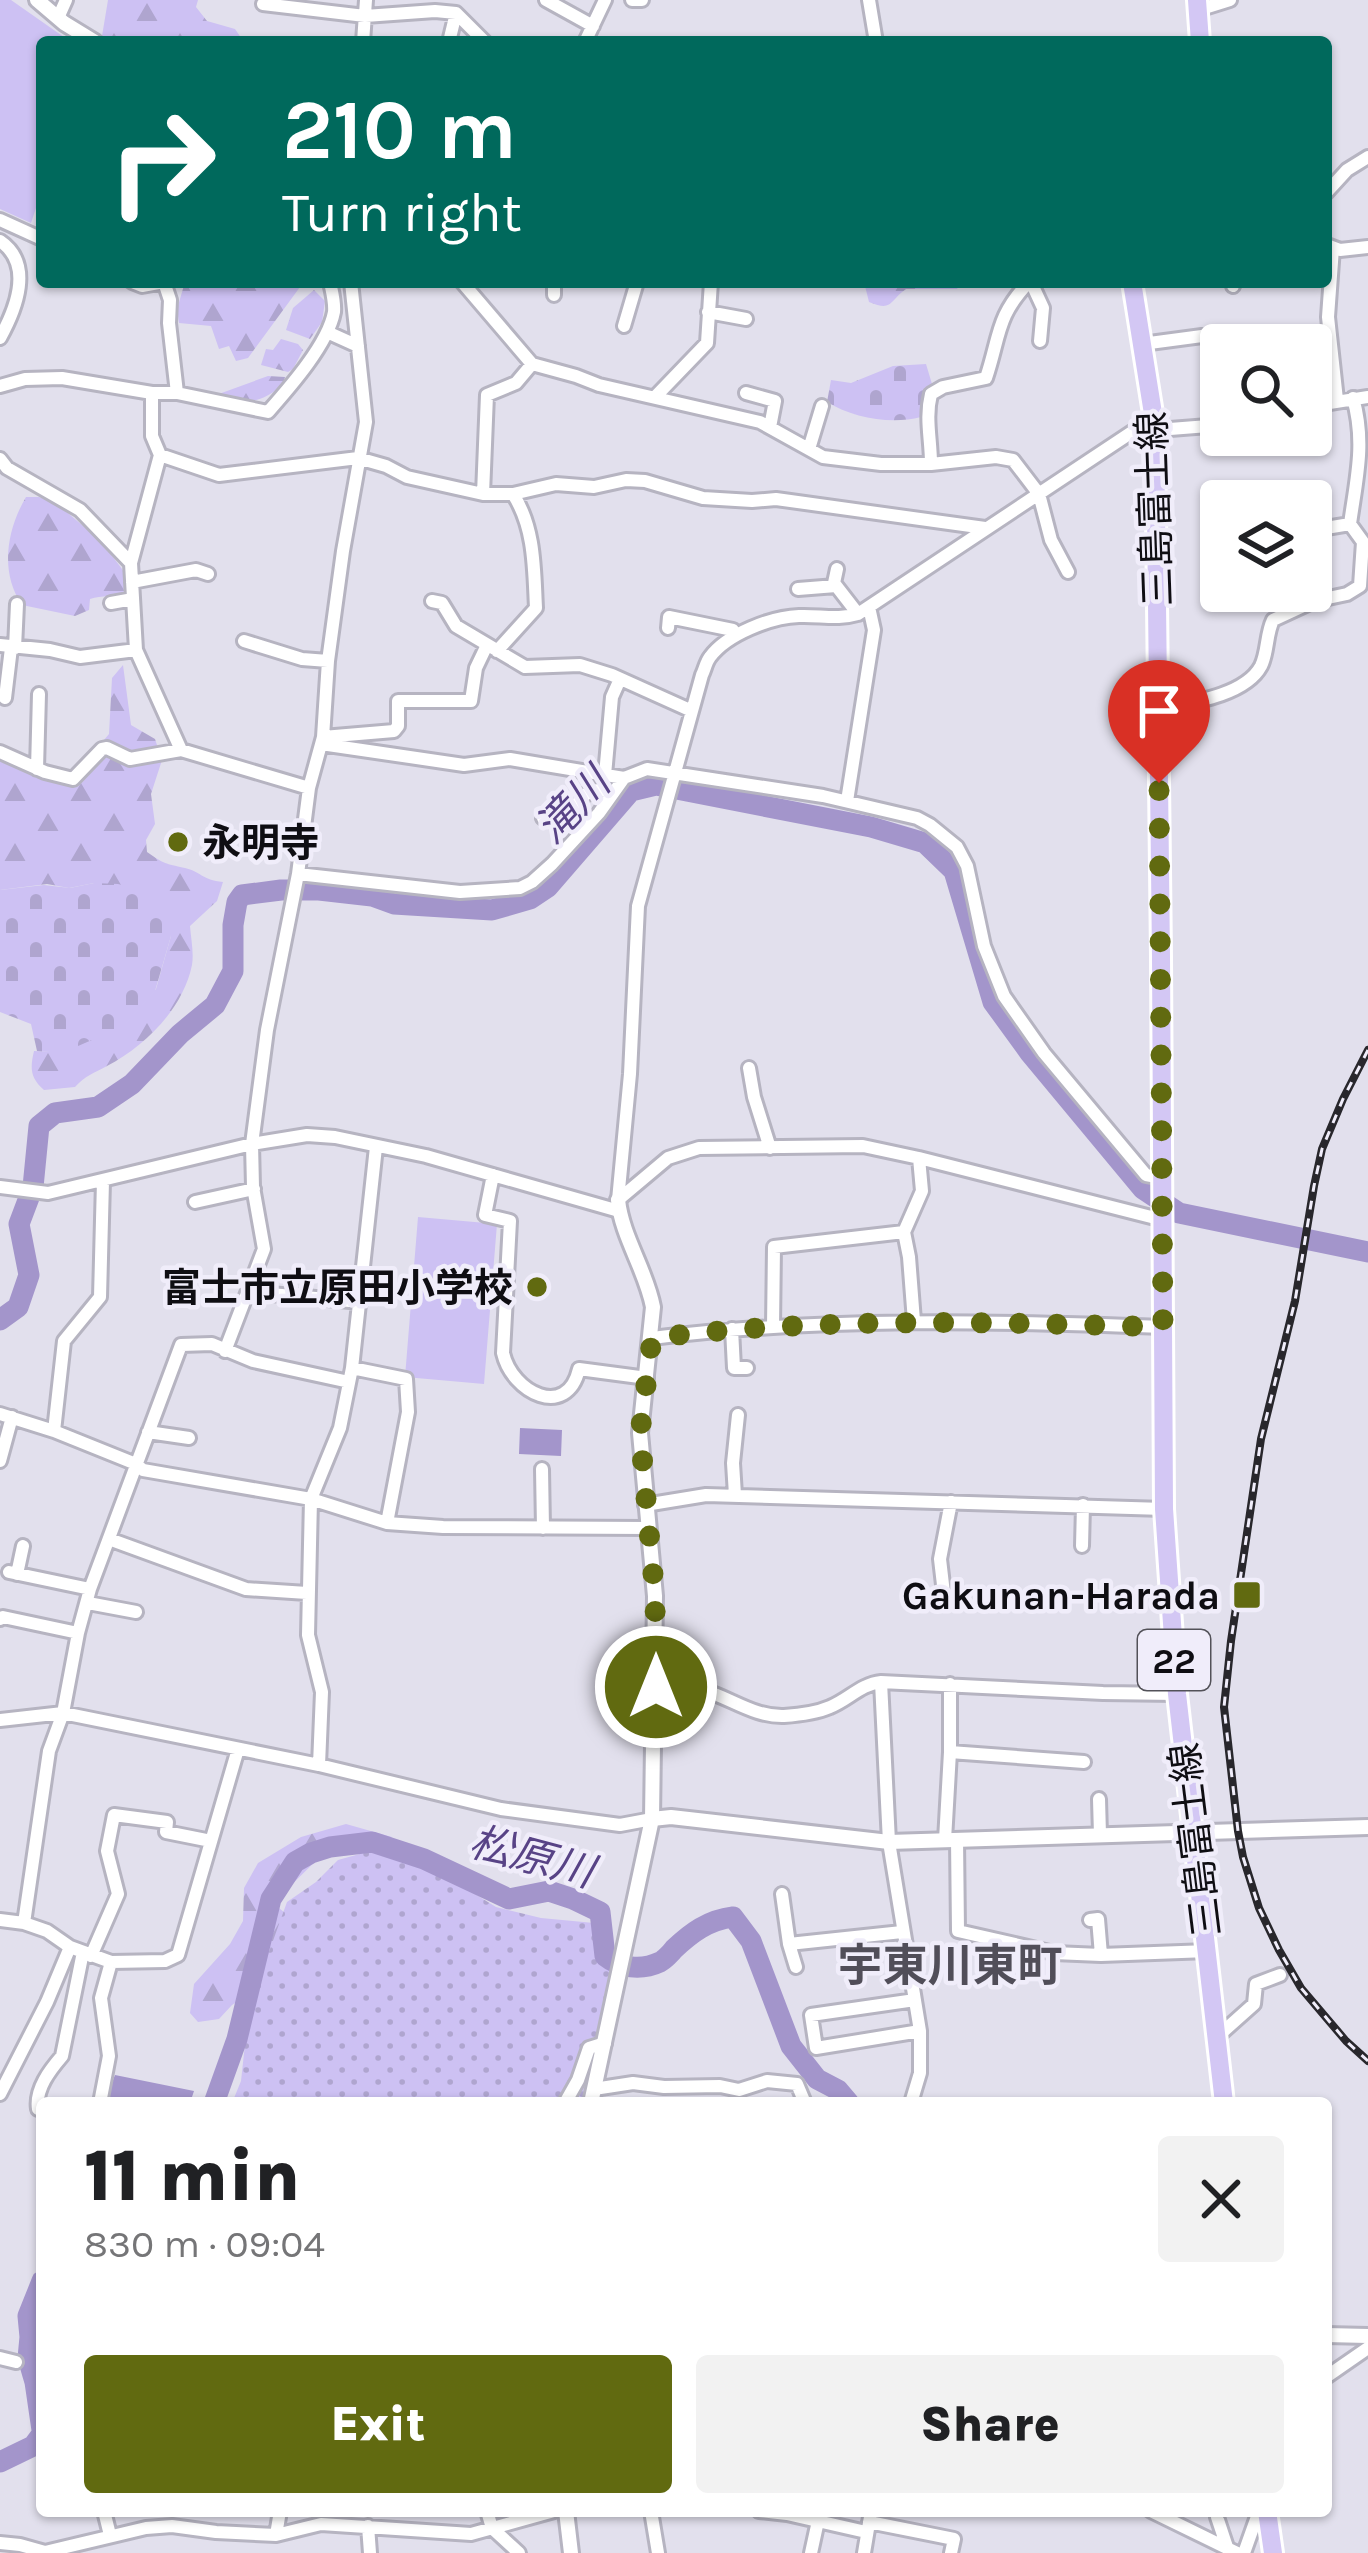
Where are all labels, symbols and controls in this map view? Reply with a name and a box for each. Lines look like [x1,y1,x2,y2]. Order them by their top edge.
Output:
text: 210 m [282,81,517,179]
icon: right [84,84,240,240]
text: Turn right [282,181,522,245]
map controls [1200,324,1332,612]
button: search [1200,324,1332,456]
street label: 三島富士線 [1129,411,1181,607]
button: layers [1200,480,1332,612]
pin [1108,660,1210,783]
icon: arrive [1126,678,1192,744]
water label: 滝川 [526,755,623,853]
place label: 永明寺 [202,820,319,866]
marker: 永明寺 [165,829,191,855]
place label: 富士市立原田小学校 [162,1265,513,1311]
marker: 富士市立原田小学校 [524,1274,550,1300]
place label: Gakunan-Harada [902,1573,1220,1619]
marker: Gakunan-Harada [1231,1579,1263,1611]
position arrow [593,1624,719,1750]
road number: 22 [1138,1630,1210,1690]
street label: 三島富士線 [1161,1740,1231,1939]
water label: 松原川 [464,1817,603,1898]
district label: 宇東川東町 [837,1940,1063,1992]
text: 11 min [84,2134,300,2218]
button: close [1158,2136,1284,2262]
text: 830 m · 09:04 [84,2221,325,2267]
button: Exit [84,2355,672,2493]
button: Share [696,2355,1284,2493]

